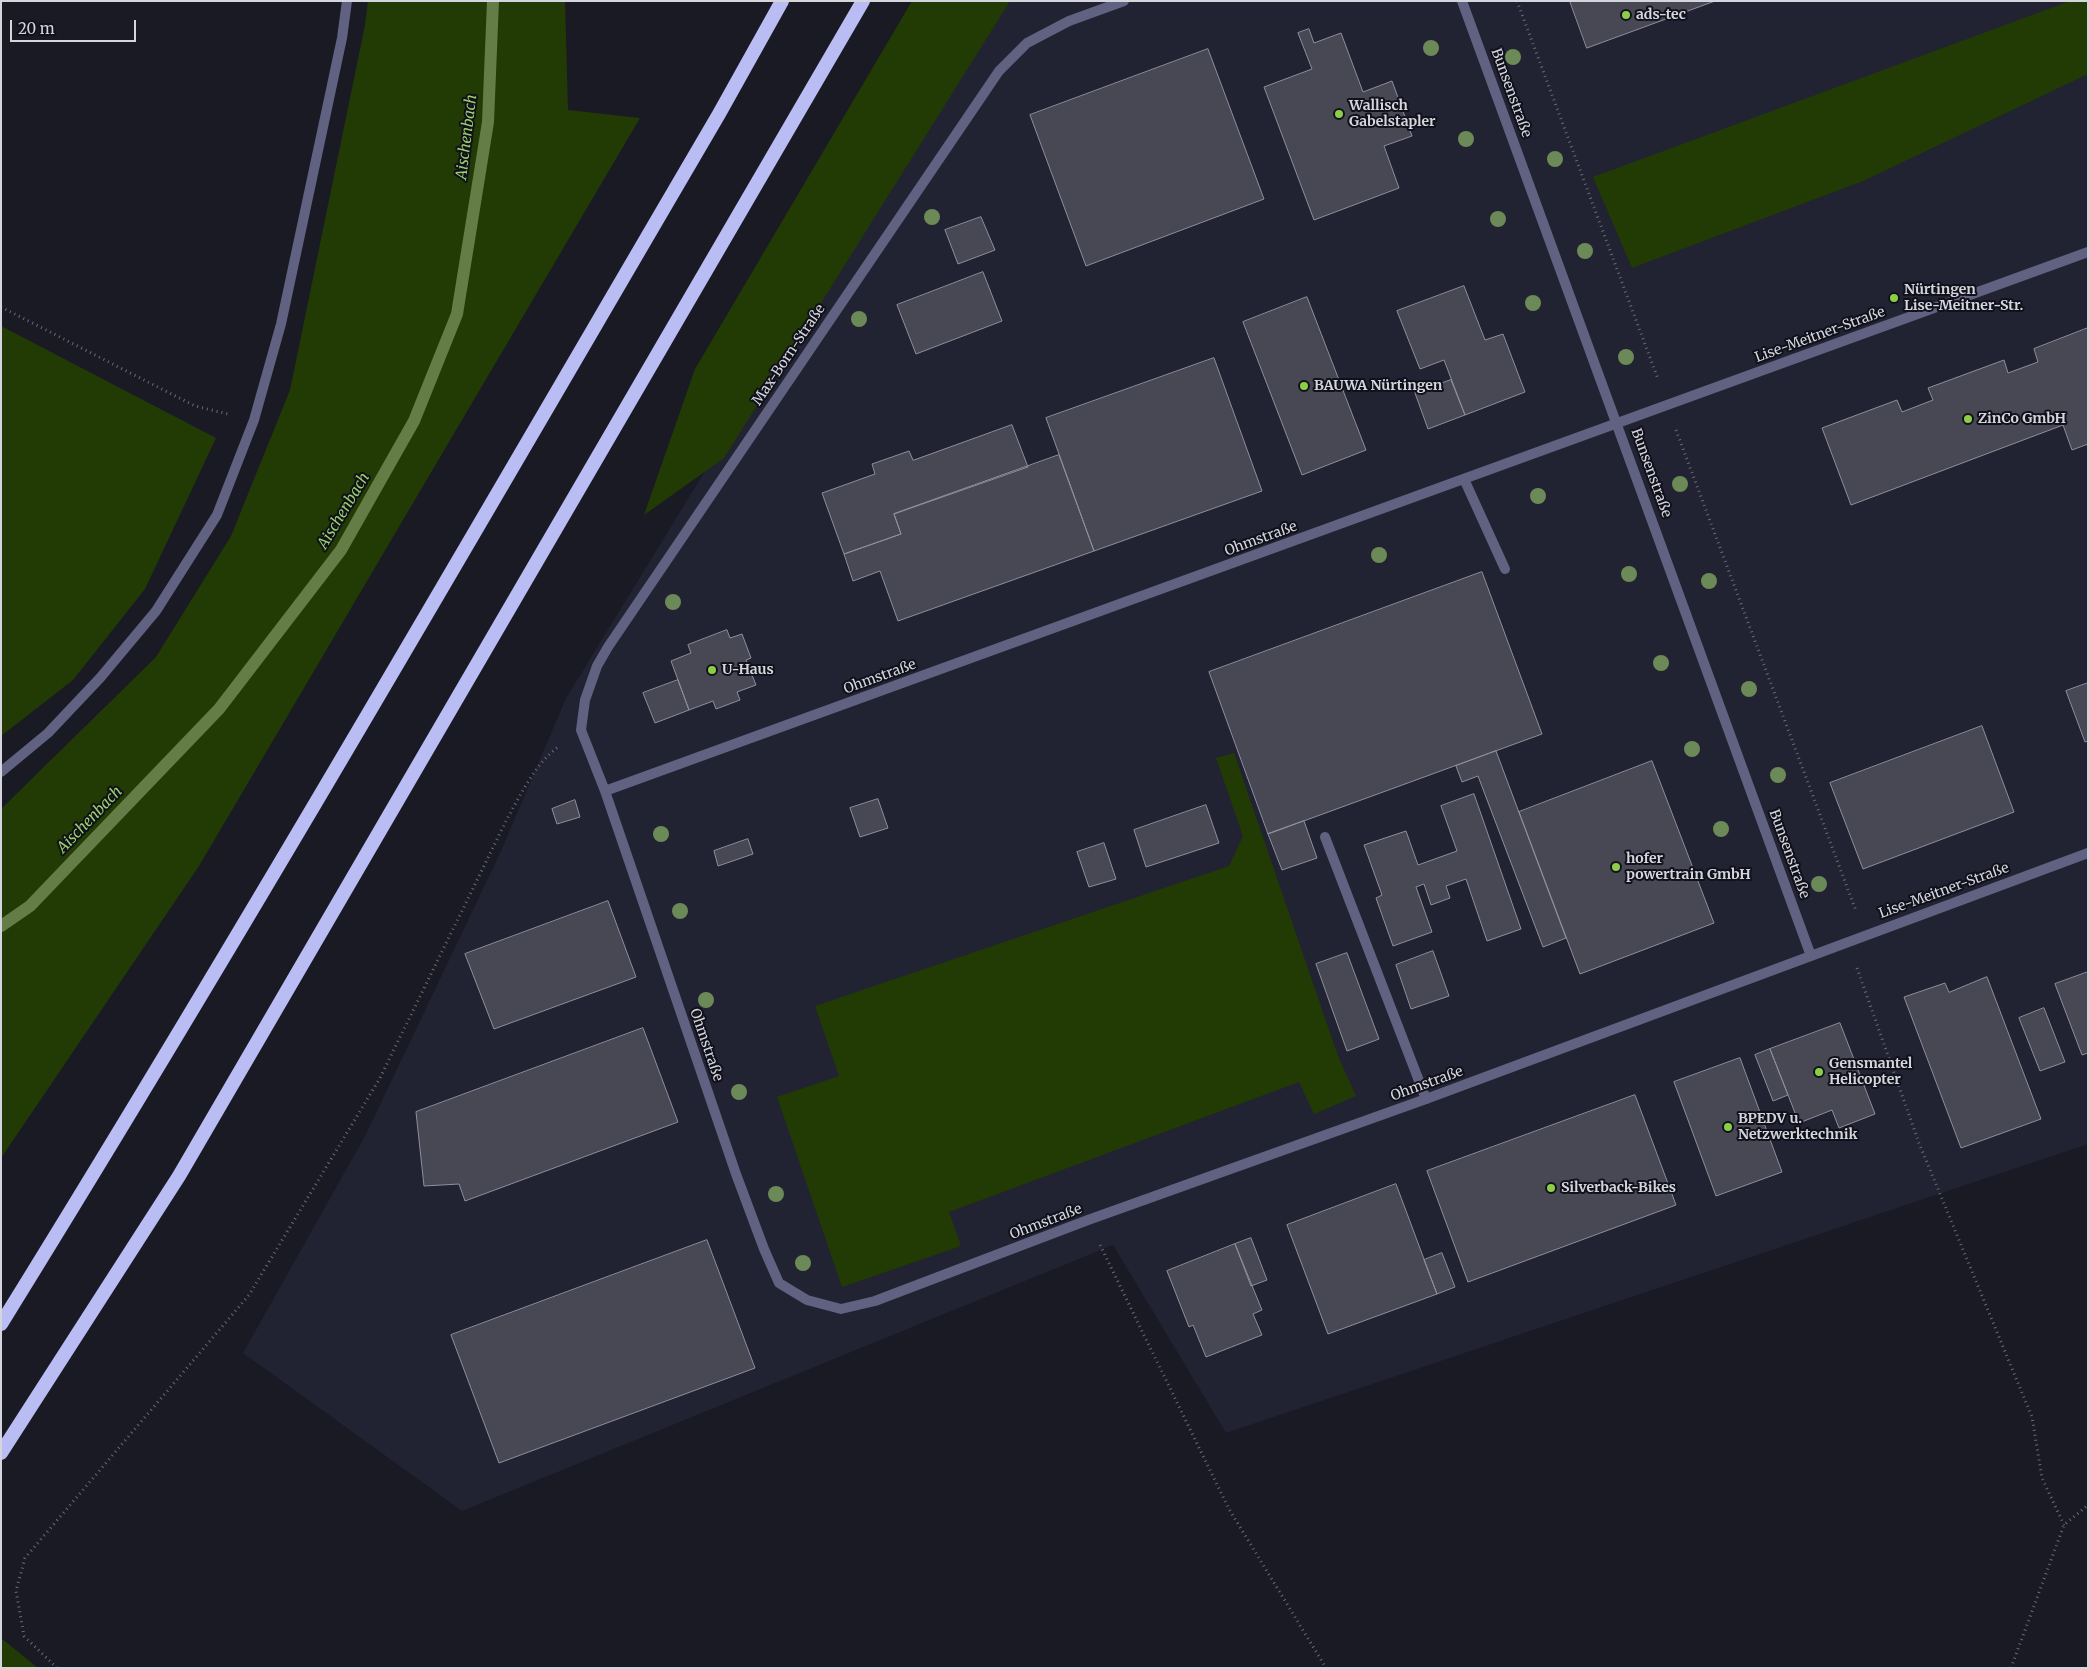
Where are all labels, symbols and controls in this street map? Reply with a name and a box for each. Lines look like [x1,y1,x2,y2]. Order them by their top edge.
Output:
place label: ads-tec [1636,7,1686,23]
marker: ads-tec [1620,9,1632,21]
scale bar [12,10,139,42]
text: 20 m [18,19,55,38]
street label: Bunsenstraße [1487,46,1535,140]
water label: Aischenbach [453,93,481,181]
place label: Wallisch Gabelstapler [1349,98,1436,130]
marker: Wallisch Gabelstapler [1333,108,1345,120]
place label: Nürtingen Lise-Meitner-Str. [1904,282,2023,314]
marker: Nürtingen Lise-Meitner-Str. [1888,292,1900,304]
street label: Max-Born-Straße [749,301,829,409]
street label: Lise-Meitner-Straße [1753,304,1887,366]
place label: BAUWA Nürtingen [1314,378,1442,394]
marker: BAUWA Nürtingen [1298,380,1310,392]
place label: ZinCo GmbH [1978,411,2066,427]
marker: ZinCo GmbH [1962,413,1974,425]
street label: Bunsenstraße [1627,426,1675,520]
water label: Aischenbach [314,470,374,552]
street label: Ohmstraße [1223,518,1299,560]
street label: Ohmstraße [842,656,918,698]
place label: U-Haus [722,662,774,678]
marker: U-Haus [706,664,718,676]
water label: Aischenbach [54,783,126,857]
street label: Bunsenstraße [1765,807,1813,901]
place label: hofer powertrain GmbH [1626,851,1751,884]
street label: Lise-Meitner-Straße [1877,860,2011,922]
marker: hofer powertrain GmbH [1610,861,1622,873]
street label: Ohmstraße [686,1006,726,1084]
place label: Gensmantel Helicopter [1829,1056,1912,1088]
street label: Ohmstraße [1389,1063,1465,1105]
marker: Gensmantel Helicopter [1813,1066,1825,1078]
place label: BPEDV u. Netzwerktechnik [1738,1111,1858,1144]
marker: BPEDV u. Netzwerktechnik [1722,1121,1734,1133]
place label: Silverback-Bikes [1561,1180,1676,1196]
marker: Silverback-Bikes [1545,1182,1557,1194]
street label: Ohmstraße [1008,1201,1084,1243]

